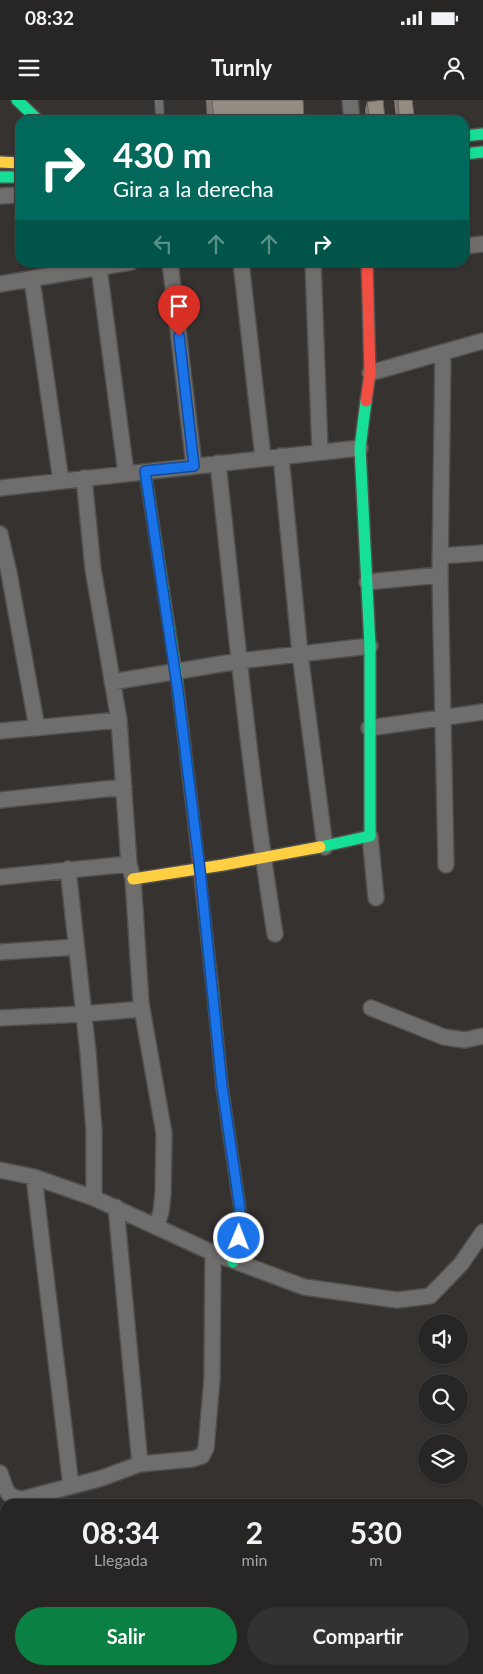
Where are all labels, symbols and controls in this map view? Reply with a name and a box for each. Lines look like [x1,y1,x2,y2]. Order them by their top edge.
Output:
text: 08:32 [25,6,74,29]
icon: menu [15,54,43,82]
text: Turnly [211,54,272,81]
icon: person [440,54,468,82]
text: 430 m [113,133,212,175]
icon: right [30,135,95,200]
text: Gira a la derecha [113,175,274,202]
icon: left [149,230,177,258]
icon: ahead [202,230,230,258]
icon: ahead [255,230,283,258]
icon: right [308,230,336,258]
pin [158,285,200,336]
icon: arrive [165,292,193,320]
position arrow [212,1211,264,1263]
map controls [418,1314,468,1484]
button: sound [418,1314,468,1364]
button: search [418,1374,468,1424]
button: layers [418,1434,468,1484]
text: 08:34 [82,1514,159,1550]
text: 2 [246,1514,263,1550]
text: 530 [350,1514,402,1550]
text: Llegada [94,1550,148,1569]
text: min [242,1550,268,1569]
text: m [369,1550,382,1569]
button: Salir [15,1607,237,1665]
button: Compartir [247,1607,469,1665]

